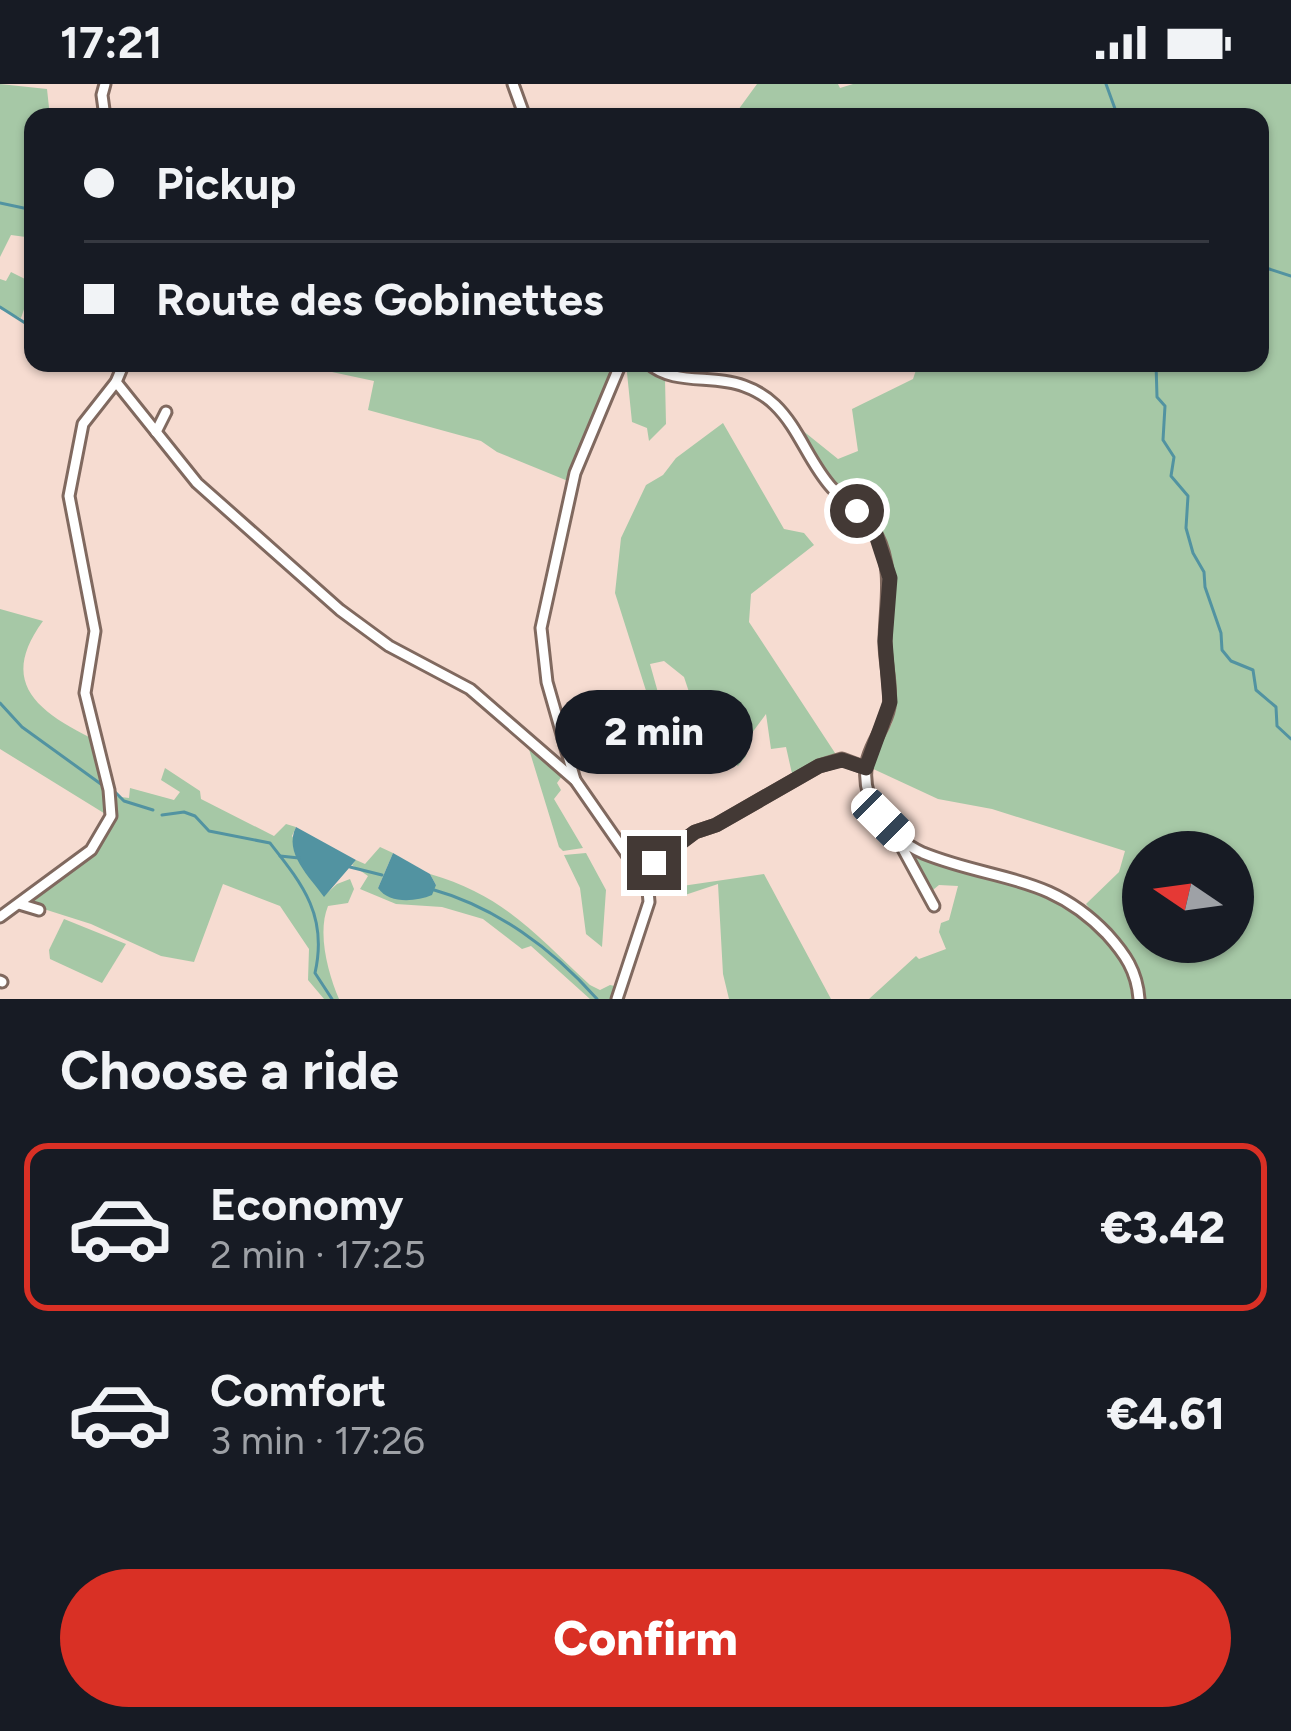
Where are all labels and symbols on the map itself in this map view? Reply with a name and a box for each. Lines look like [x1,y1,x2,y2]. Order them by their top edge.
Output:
route start [830,484,884,538]
callout: 2 min [555,689,753,773]
car [845,782,921,858]
north arrow [1122,831,1254,963]
route end [627,836,681,890]

